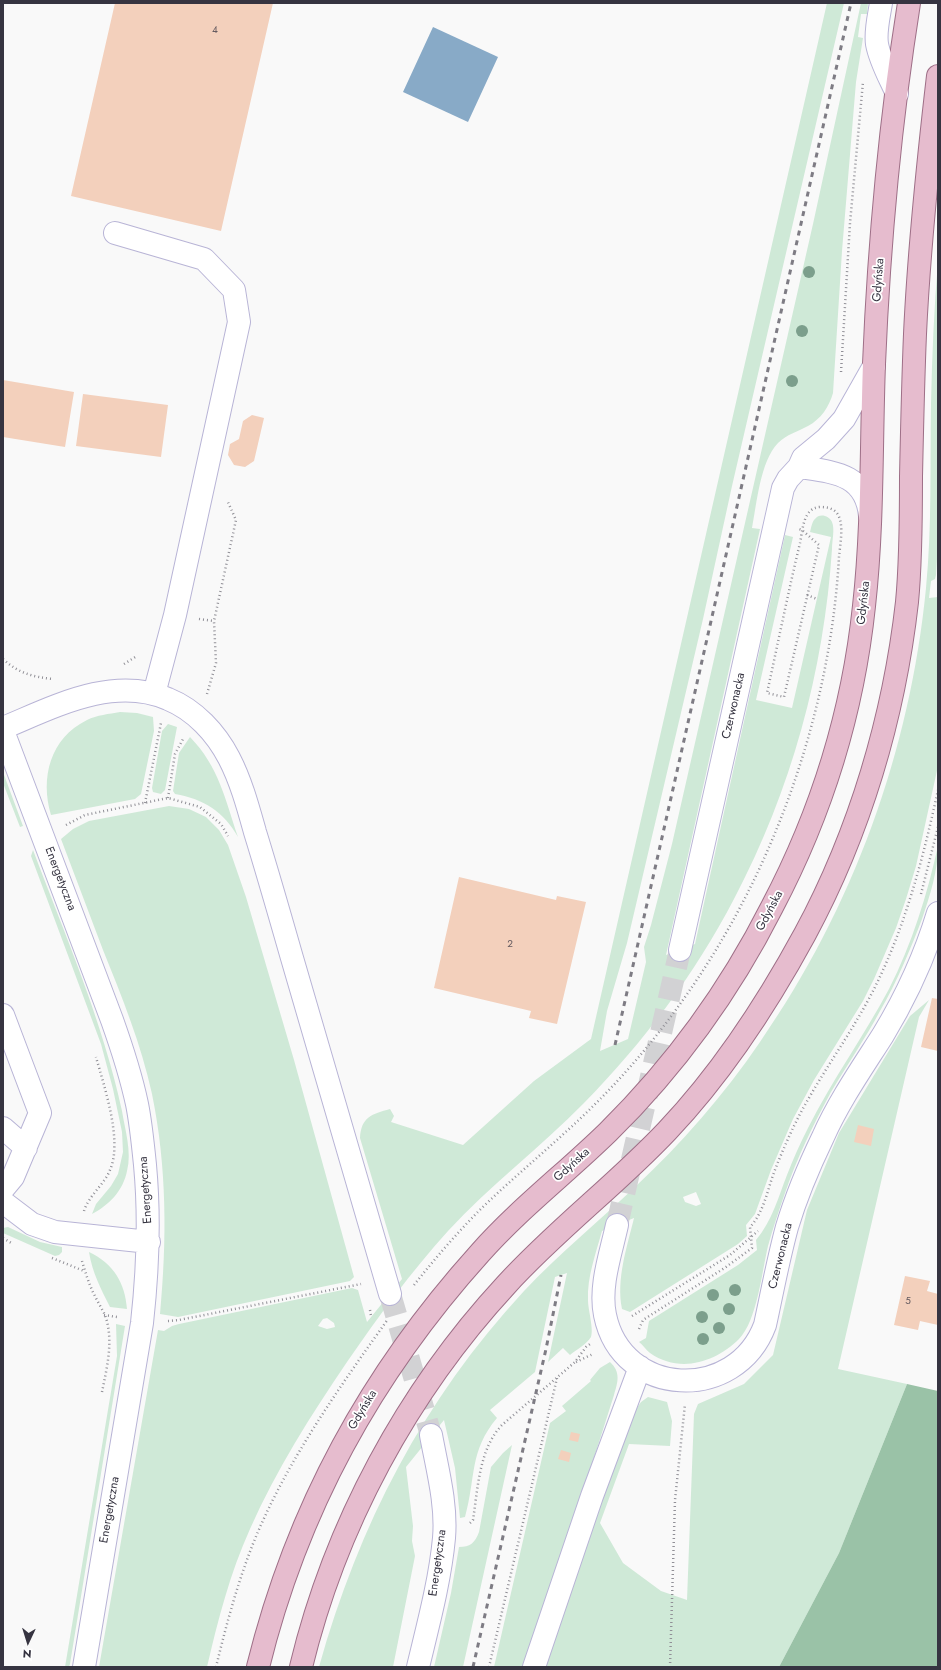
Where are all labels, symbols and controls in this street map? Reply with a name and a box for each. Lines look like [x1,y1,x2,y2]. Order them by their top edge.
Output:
house number: 4 [212,25,218,37]
street label: Gdyńska [870,258,888,302]
street label: Gdyńska [855,581,873,625]
street label: Czerwonacka [719,671,749,741]
street label: Energetyczna [41,845,79,913]
street label: Gdyńska [753,888,787,934]
house number: 2 [507,939,513,951]
street label: Gdyńska [551,1145,593,1185]
street label: Energetyczna [136,1156,156,1224]
street label: Czerwonacka [766,1221,796,1291]
house number: 5 [905,1296,911,1308]
street label: Gdyńska [346,1388,380,1432]
street label: Energetyczna [97,1476,123,1544]
street label: Energetyczna [426,1529,450,1597]
north arrow [8,1622,48,1662]
text: N [22,1646,32,1662]

